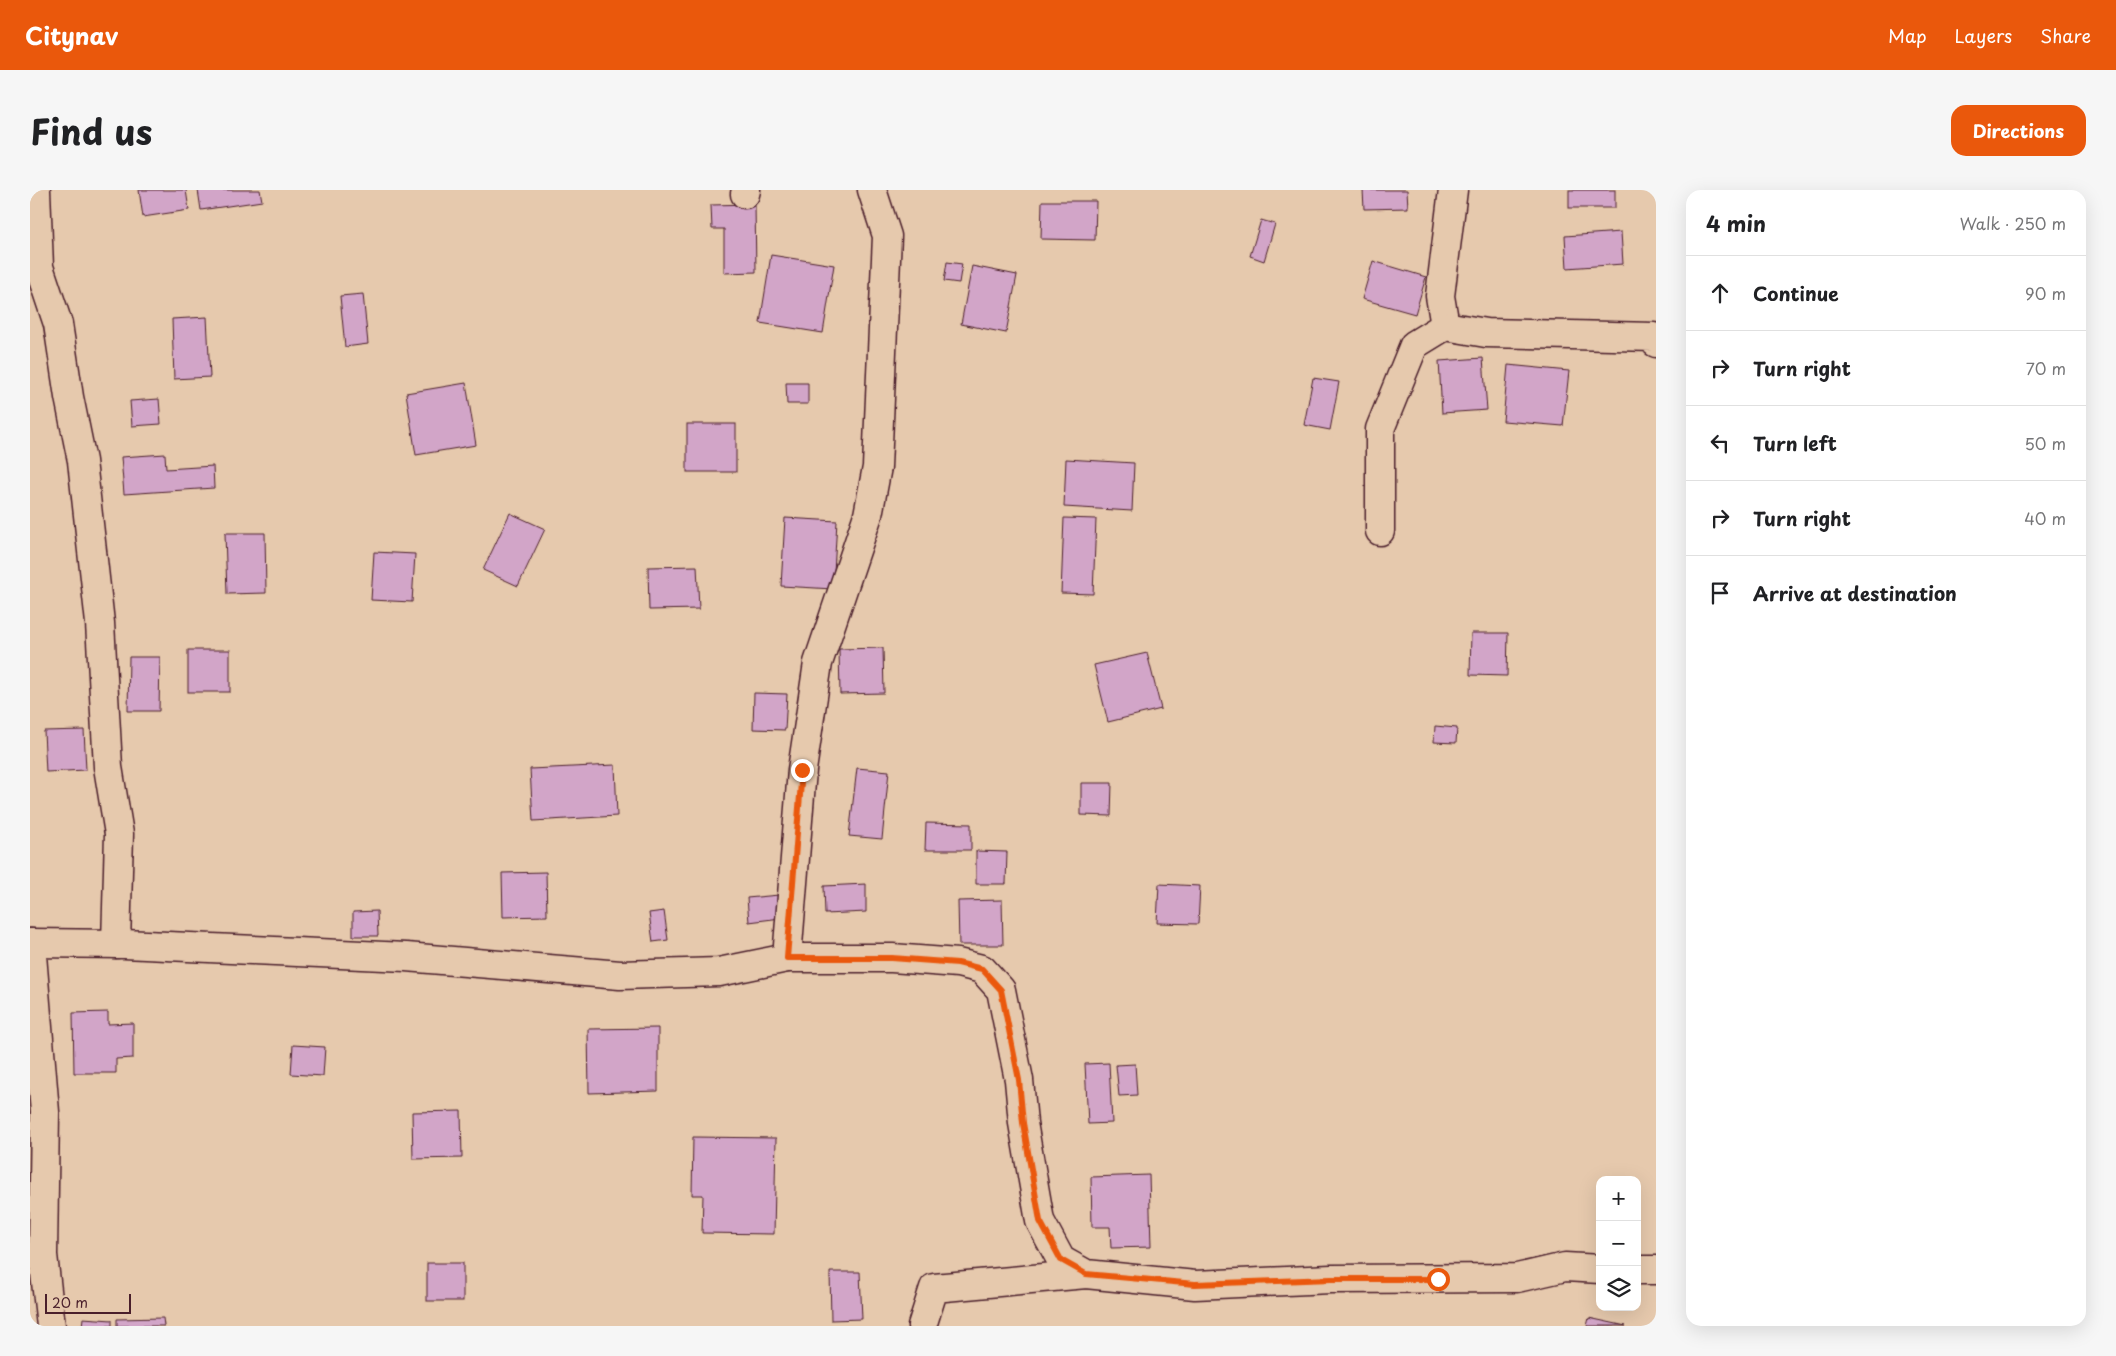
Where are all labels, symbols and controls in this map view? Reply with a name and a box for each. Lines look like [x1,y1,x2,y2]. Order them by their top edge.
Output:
text: Citynav [25,17,118,53]
text: Map [1888,22,1927,49]
text: Layers [1955,22,2012,49]
text: Share [2040,22,2091,49]
text: Find us [30,104,152,157]
button: Directions [1951,105,2086,156]
text: 4 min [1706,207,1766,239]
text: Walk · 250 m [1960,211,2066,235]
icon: ahead [1706,279,1734,307]
text: Continue [1753,279,1839,307]
text: 90 m [2025,281,2066,305]
icon: right [1706,354,1734,382]
text: Turn right [1753,354,1851,382]
text: 70 m [2026,356,2066,380]
icon: left [1706,429,1734,457]
text: Turn left [1753,429,1837,457]
text: 50 m [2025,431,2066,455]
icon: right [1706,504,1734,532]
text: Turn right [1753,504,1851,532]
text: 40 m [2024,506,2066,530]
icon: arrive [1706,579,1734,607]
text: Arrive at destination [1753,579,1957,607]
route end [791,759,814,782]
map controls [1596,1176,1641,1311]
button: + [1596,1176,1641,1221]
button: − [1596,1221,1641,1266]
button: layers [1596,1266,1641,1311]
route start [1427,1268,1450,1291]
scale bar [45,1291,131,1314]
text: 20 m [52,1292,88,1313]

